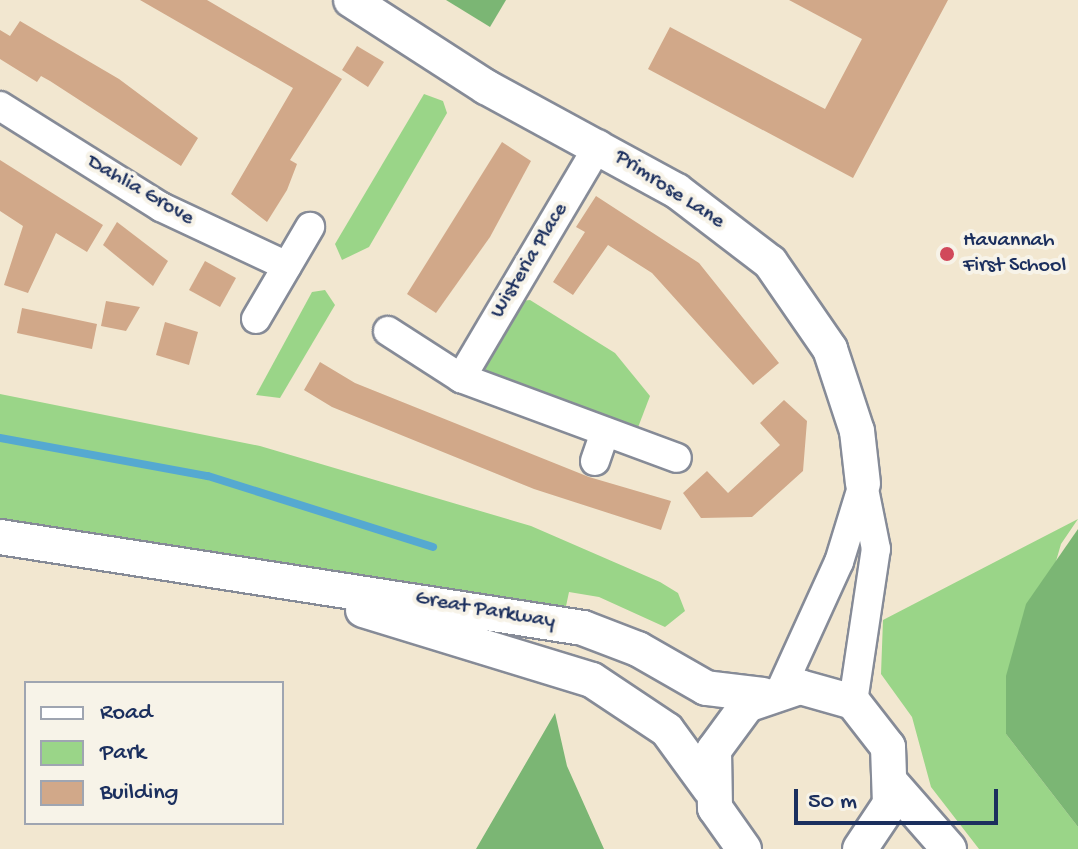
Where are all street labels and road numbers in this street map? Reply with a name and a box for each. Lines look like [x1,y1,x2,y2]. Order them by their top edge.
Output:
street label: Primrose Lane [609,145,729,235]
street label: Dahlia Grove [82,150,198,232]
street label: Wisteria Place [485,199,575,323]
street label: Great Parkway [413,586,557,636]

